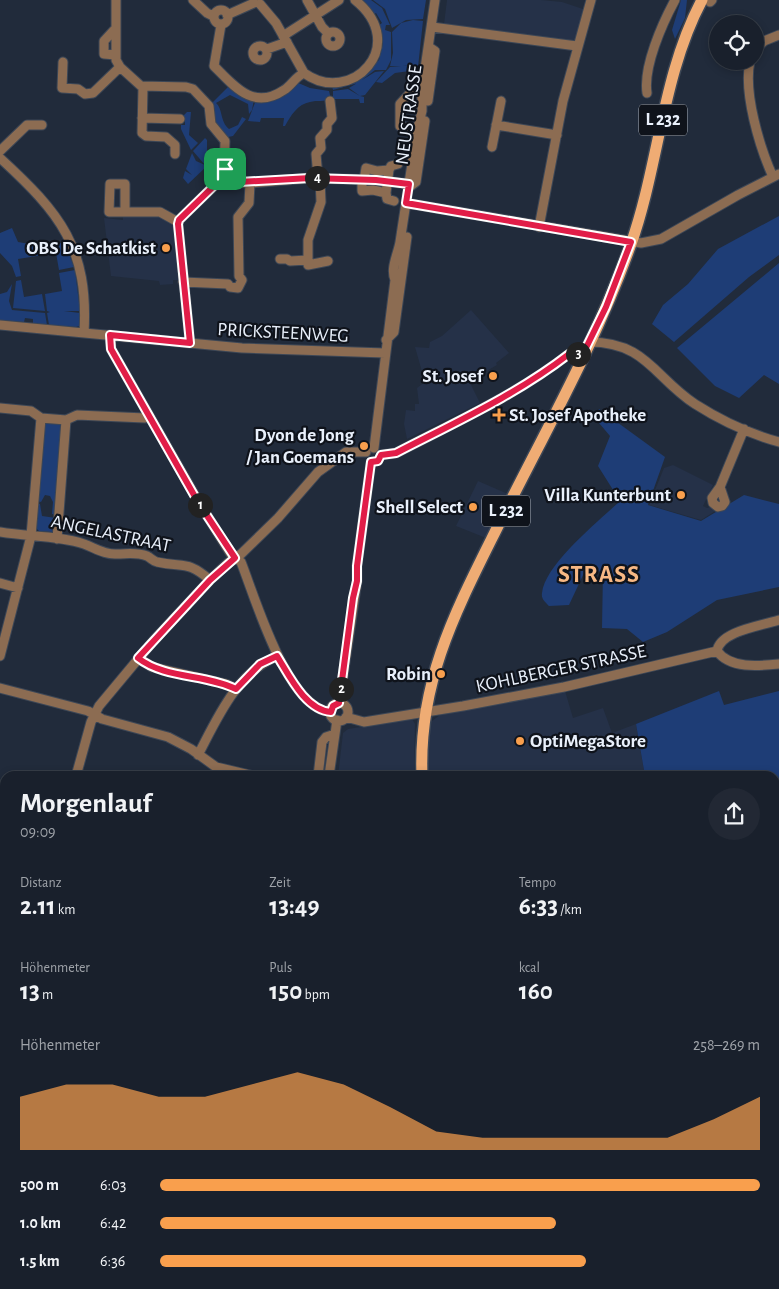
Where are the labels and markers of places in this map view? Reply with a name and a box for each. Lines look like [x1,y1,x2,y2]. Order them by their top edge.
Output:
pin [204,148,246,190]
pin: 4 [304,166,330,190]
place label: OBS De Schatkist [26,239,157,258]
marker: OBS De Schatkist [160,242,172,254]
pin: 3 [566,342,590,366]
place label: St. Josef [422,367,485,386]
marker: St. Josef [487,370,499,382]
place label: St. Josef Apotheke [509,406,646,425]
marker: St. Josef Apotheke [493,409,505,421]
place label: Dyon de Jong / Jan Goemans [246,426,354,467]
marker: Dyon de Jong / Jan Goemans [358,440,370,452]
place label: Villa Kunterbunt [544,486,672,505]
marker: Villa Kunterbunt [675,489,687,501]
pin: 1 [188,492,212,518]
place label: Shell Select [376,498,464,517]
marker: Shell Select [467,501,479,513]
place label: Robin [386,665,431,684]
marker: Robin [435,668,447,680]
pin: 2 [328,676,354,702]
place label: OptiMegaStore [530,732,646,751]
marker: OptiMegaStore [514,735,526,747]

